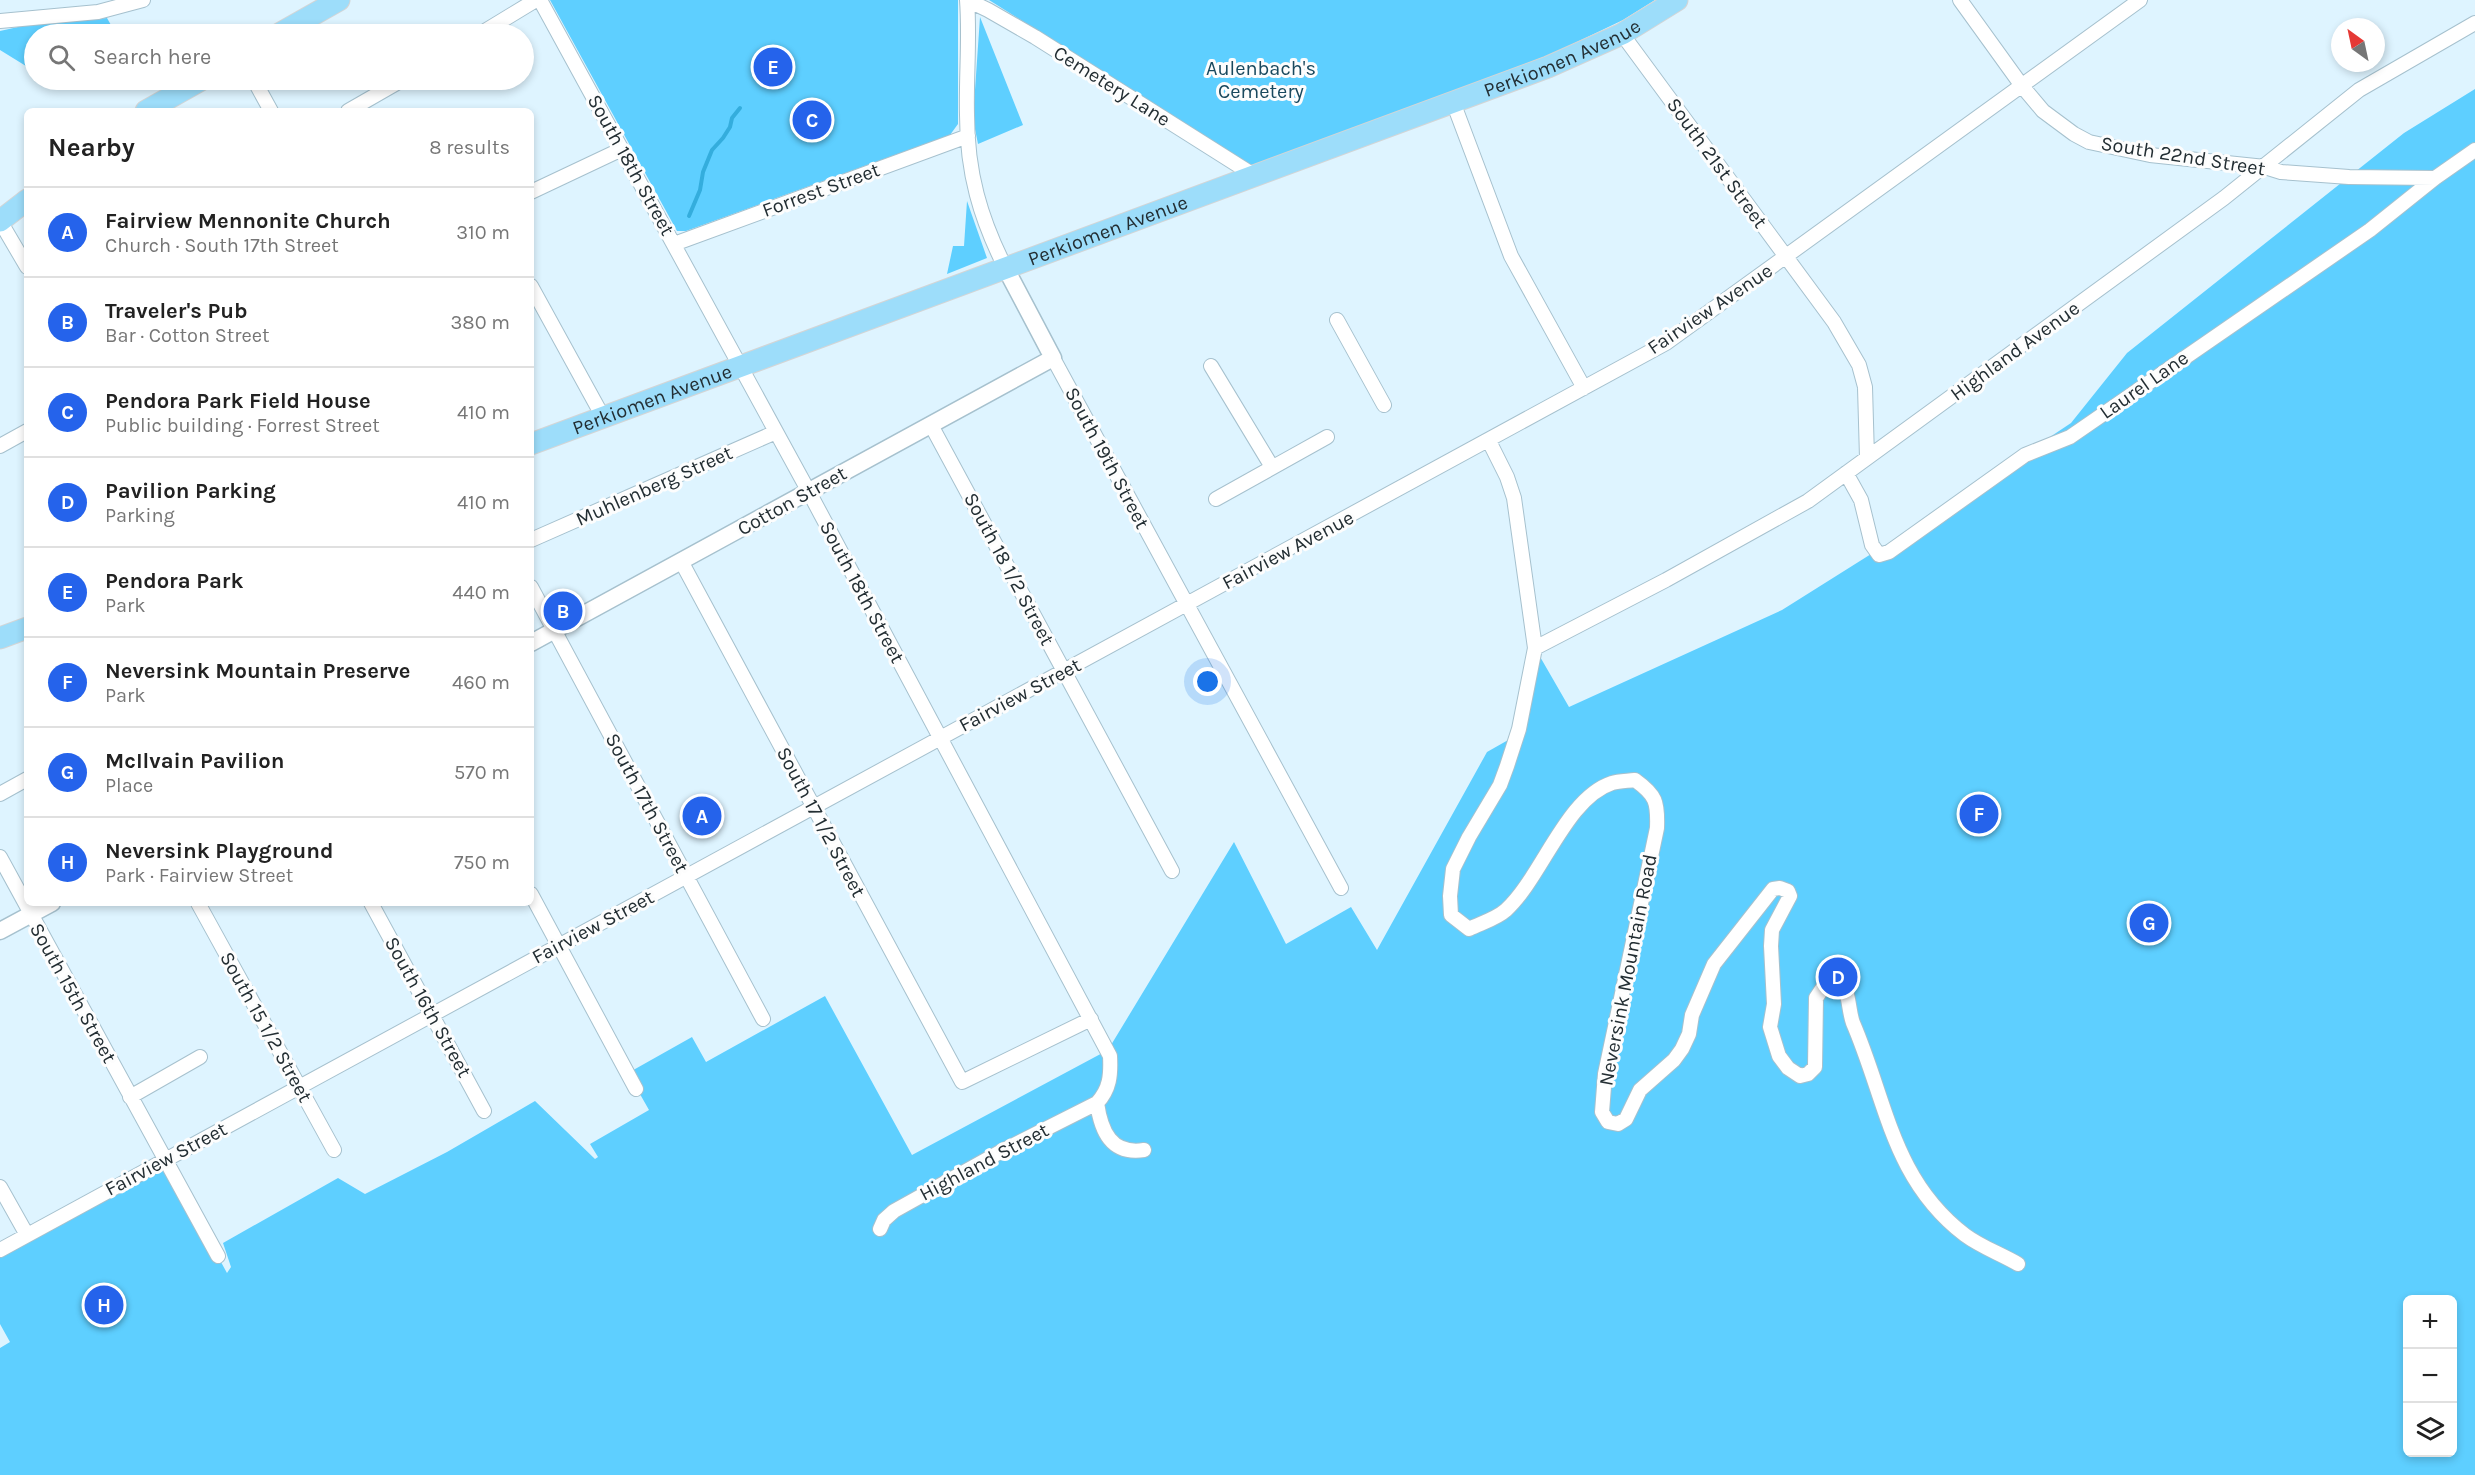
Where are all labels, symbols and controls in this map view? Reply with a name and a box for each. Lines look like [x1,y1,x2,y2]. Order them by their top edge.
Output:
street label: Perkiomen Avenue [1480,14,1645,101]
north arrow [2331,18,2385,72]
search box [24,24,534,90]
icon: search [45,41,78,74]
street label: Cemetery Lane [1049,41,1175,131]
text: Search here [93,44,211,70]
pin: E [754,44,792,90]
park label: Aulenbach's Cemetery [1206,57,1316,103]
street label: South 18th Street [583,90,679,240]
street label: South 21st Street [1662,93,1772,233]
pin: C [792,98,832,142]
text: Nearby [48,132,135,163]
street label: South 22nd Street [2099,132,2267,180]
text: 8 results [429,136,510,159]
street label: Forrest Street [759,158,883,222]
street label: Perkiomen Avenue [1025,190,1191,270]
text: Fairview Mennonite Church [105,208,391,234]
text: A [61,221,74,244]
text: 310 m [456,221,510,244]
text: Church · South 17th Street [105,234,339,257]
street label: Fairview Avenue [1643,259,1777,359]
street label: Highland Avenue [1946,296,2084,406]
text: Traveler's Pub [105,298,248,324]
text: B [61,311,74,334]
text: 380 m [451,311,510,334]
text: Bar · Cotton Street [105,324,270,347]
street label: Laurel Lane [2095,346,2193,424]
street label: Perkiomen Avenue [569,359,735,439]
street label: South 19th Street [1060,383,1154,533]
text: Pendora Park Field House [105,388,371,414]
text: C [61,401,74,424]
text: 410 m [457,401,510,424]
text: Public building · Forrest Street [105,414,380,437]
street label: Muhlenberg Street [572,441,736,531]
street label: Cotton Street [734,461,851,540]
text: Pavilion Parking [105,478,276,504]
street label: South 18 1/2 Street [959,489,1059,650]
text: D [61,491,74,514]
text: 410 m [457,491,510,514]
text: Parking [105,504,175,527]
street label: Fairview Avenue [1218,506,1358,594]
street label: South 18th Street [815,517,909,667]
text: Pendora Park [105,568,243,594]
text: E [62,581,73,604]
text: 440 m [452,581,510,604]
pin: B [544,588,582,634]
text: Park [105,594,146,617]
street label: Fairview Street [955,653,1085,737]
text: Neversink Mountain Preserve [105,658,411,684]
your location [1193,667,1222,696]
text: F [62,671,73,694]
text: 460 m [452,671,510,694]
text: Park [105,684,146,707]
street label: South 17th Street [601,729,694,877]
street label: South 17 1/2 Street [772,743,871,901]
text: McIlvain Pavilion [105,748,284,774]
text: G [61,761,74,784]
text: 570 m [454,761,510,784]
text: Place [105,774,153,797]
pin: F [1960,792,1998,836]
pin: A [682,794,722,838]
text: Neversink Playground [105,838,333,864]
text: H [60,851,75,874]
text: 750 m [454,851,510,874]
street label: Neversink Mountain Road [1594,852,1662,1088]
text: Park · Fairview Street [105,864,293,887]
street label: Fairview Street [528,885,658,969]
pin: G [2130,900,2168,946]
street label: South 15th Street [25,919,121,1067]
street label: South 16th Street [380,933,476,1082]
street label: South 15 1/2 Street [215,948,317,1107]
pin: D [1818,954,1858,1000]
street label: Fairview Street [101,1117,231,1201]
street label: Highland Street [916,1118,1053,1206]
pin: H [84,1282,124,1328]
map controls [2403,1295,2457,1457]
button: + [2403,1295,2457,1349]
button: − [2403,1349,2457,1403]
button: layers [2403,1403,2457,1457]

